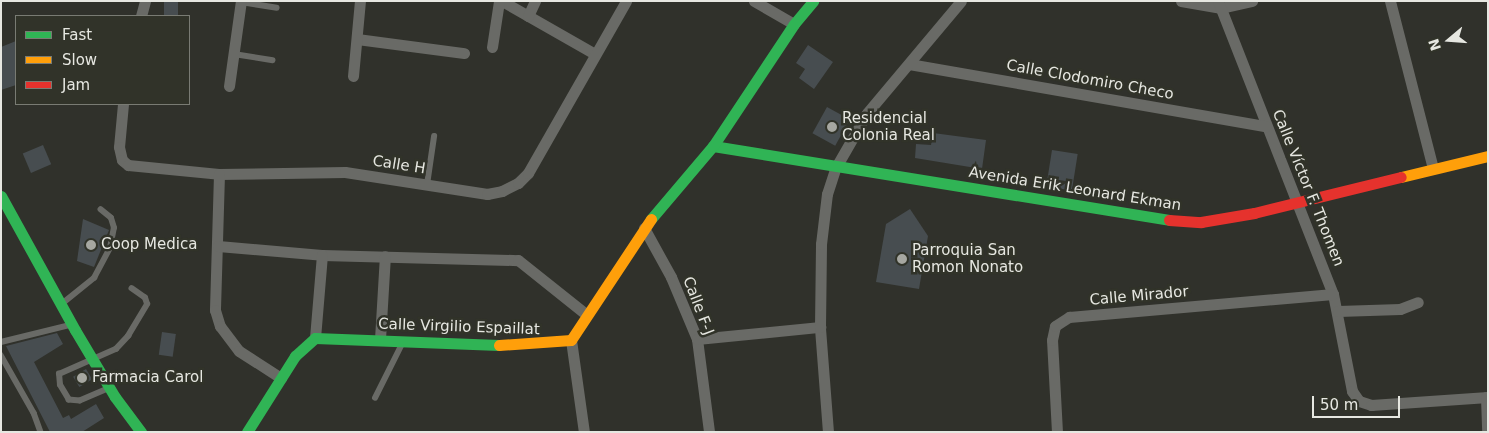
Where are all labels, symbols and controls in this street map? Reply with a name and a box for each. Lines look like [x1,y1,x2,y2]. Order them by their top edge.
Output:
legend [15,15,190,105]
north arrow [1424,15,1474,65]
text: Fast [62,26,92,44]
text: N [1425,37,1444,53]
text: Slow [62,51,97,69]
street label: Calle Clodomiro Checo [1005,56,1175,104]
text: Jam [62,76,90,94]
street label: Calle Víctor F. Thomen [1268,107,1348,269]
place label: Residencial Colonia Real [842,109,935,144]
marker: Residencial Colonia Real [826,121,838,133]
street label: Calle H [371,152,427,178]
street label: Avenida Erik Leonard Ekman [968,163,1182,215]
place label: Coop Medica [101,236,197,254]
marker: Coop Medica [85,239,97,251]
place label: Parroquia San Romon Nonato [912,241,1023,276]
marker: Parroquia San Romon Nonato [896,253,908,265]
street label: Calle F-J [679,274,717,338]
street label: Calle Mirador [1089,283,1189,309]
street label: Calle Virgilio Espaillat [378,315,540,339]
place label: Farmacia Carol [92,369,203,387]
marker: Farmacia Carol [76,372,88,384]
scale bar [1314,386,1402,418]
text: 50 m [1320,396,1358,414]

